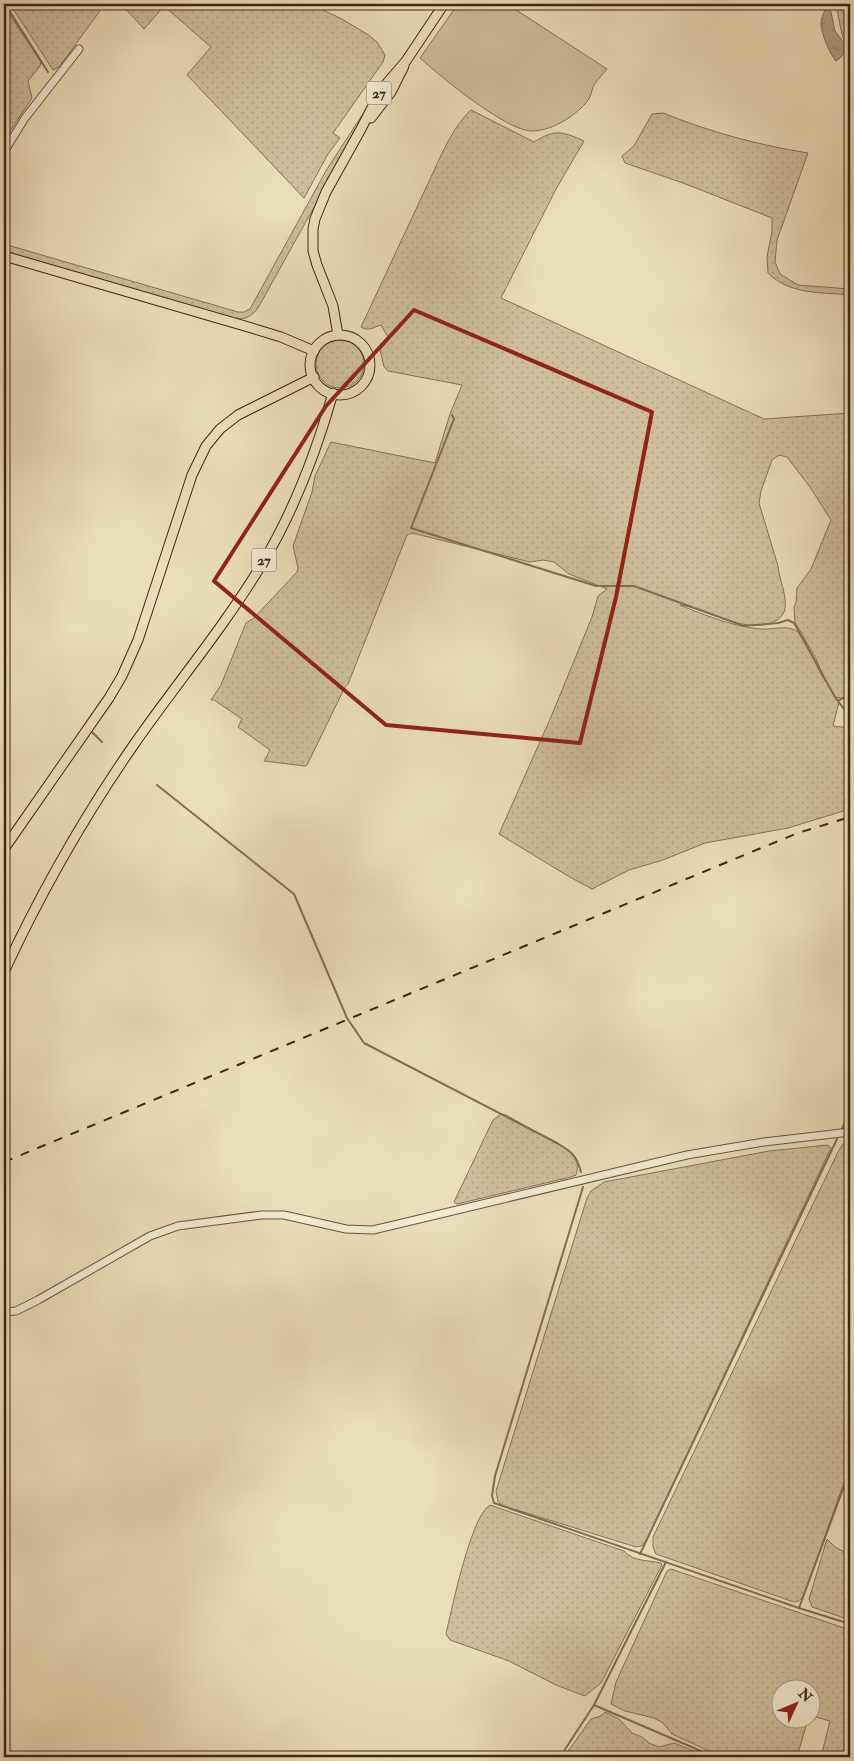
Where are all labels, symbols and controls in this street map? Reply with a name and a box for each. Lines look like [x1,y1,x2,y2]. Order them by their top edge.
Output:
road number: 27 [366,82,392,105]
road number: 27 [252,548,276,572]
north arrow [772,1678,822,1728]
text: N [794,1684,816,1706]

